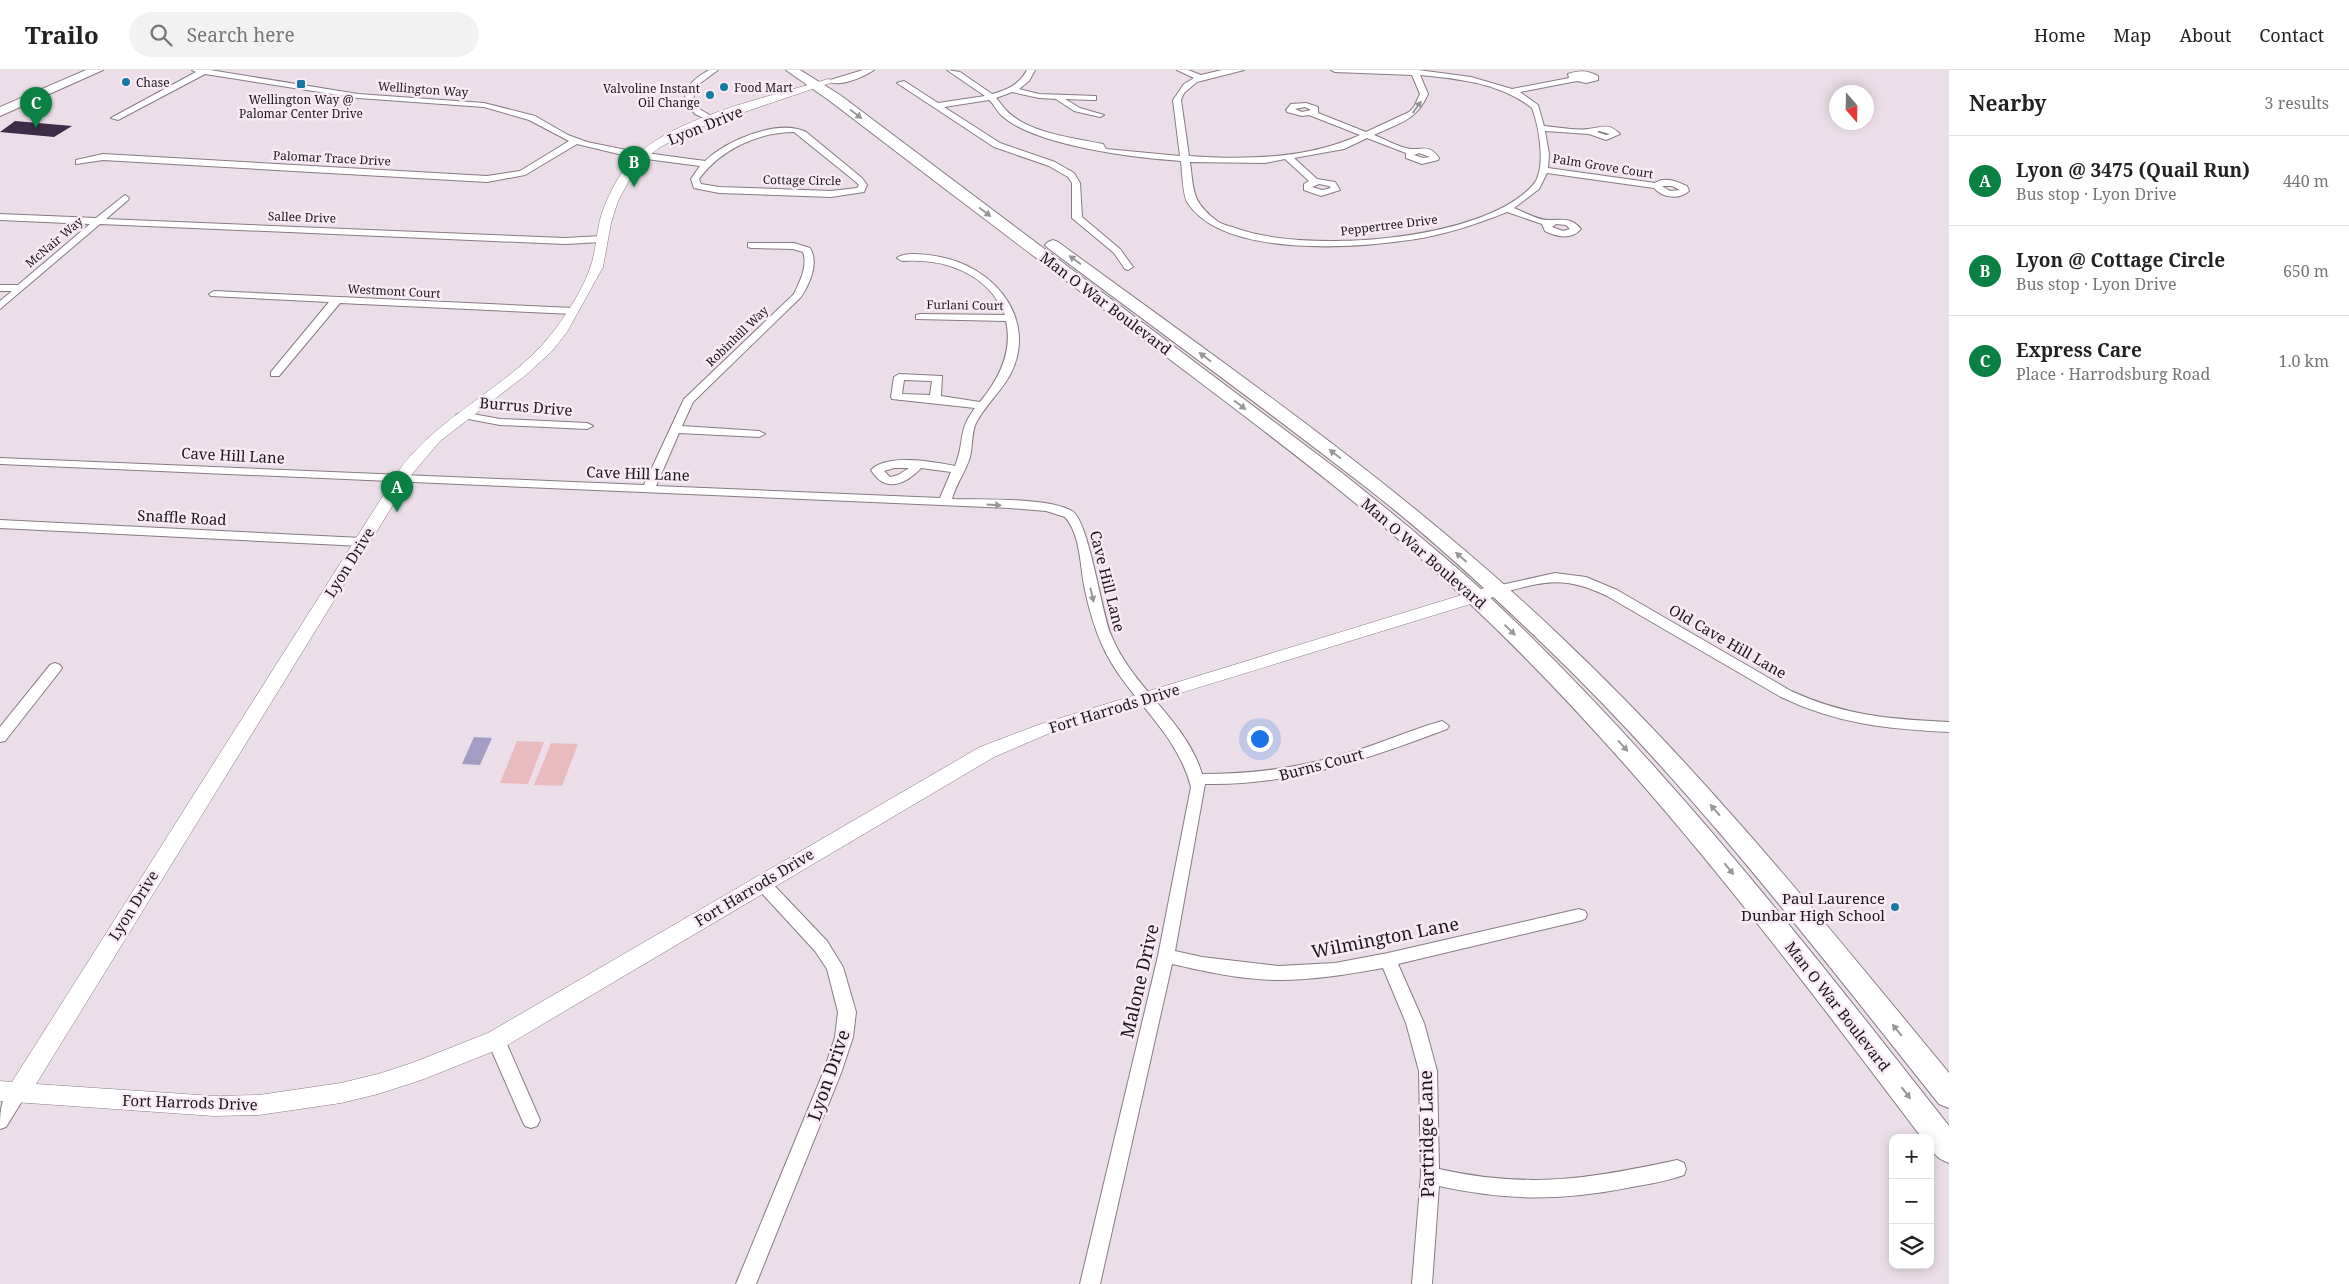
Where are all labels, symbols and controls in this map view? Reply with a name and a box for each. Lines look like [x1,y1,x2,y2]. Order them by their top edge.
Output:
search box [129,12,479,57]
text: Trailo [25,18,99,51]
icon: search [147,21,175,49]
text: Search here [187,22,295,48]
text: Home [2034,23,2085,47]
text: Map [2113,23,2151,47]
text: About [2179,23,2231,47]
text: Contact [2259,23,2324,47]
place label: Chase [136,74,170,91]
marker: Chase [120,76,132,88]
street label: Wellington Way [377,77,469,101]
marker: Wellington Way @ Palomar Center Drive [295,78,307,90]
place label: Food Mart [734,79,793,96]
place label: Valvoline Instant Oil Change [603,80,700,111]
marker: Food Mart [718,81,730,93]
north arrow [1829,85,1874,130]
pin: C [20,87,52,128]
marker: Valvoline Instant Oil Change [704,89,716,101]
text: Nearby [1969,89,2047,117]
place label: Wellington Way @ Palomar Center Drive [239,91,363,122]
text: 3 results [2265,92,2329,114]
one-way arrow [1412,100,1422,114]
street label: Lyon Drive [665,101,745,149]
one-way arrow [849,109,863,119]
street label: Palomar Trace Drive [273,146,391,170]
pin: B [618,146,650,187]
street label: Palm Grove Court [1551,150,1655,182]
text: Lyon @ 3475 (Quail Run) [2016,157,2250,183]
text: A [1979,170,1991,192]
text: 440 m [2283,170,2329,192]
street label: Cottage Circle [763,171,841,189]
text: Bus stop · Lyon Drive [2016,183,2177,205]
street label: Sallee Drive [268,207,336,227]
one-way arrow [978,207,992,217]
street label: Peppertree Drive [1339,211,1439,239]
street label: McNair Way [21,213,87,271]
street label: Man O War Boulevard [1036,247,1176,359]
text: Lyon @ Cottage Circle [2016,247,2225,273]
one-way arrow [1068,255,1082,265]
text: B [1980,260,1990,282]
text: 650 m [2283,260,2329,282]
text: Bus stop · Lyon Drive [2016,273,2177,295]
street label: Westmont Court [347,280,441,302]
street label: Furlani Court [926,296,1004,314]
street label: Robinhill Way [702,302,772,370]
text: Express Care [2016,337,2142,363]
text: C [1980,350,1990,372]
text: 1.0 km [2278,350,2329,372]
one-way arrow [1198,352,1212,362]
text: Place · Harrodsburg Road [2016,363,2210,385]
street label: Burrus Drive [479,392,573,420]
one-way arrow [1233,400,1247,410]
street label: Cave Hill Lane [181,442,285,468]
one-way arrow [1329,449,1342,460]
street label: Cave Hill Lane [586,461,690,485]
pin: A [381,471,413,512]
street label: Man O War Boulevard [1357,493,1491,613]
one-way arrow [986,501,1002,509]
street label: Snaffle Road [137,505,227,529]
street label: Lyon Drive [320,523,378,601]
street label: Cave Hill Lane [1086,528,1130,634]
one-way arrow [1456,551,1468,563]
one-way arrow [1088,587,1096,603]
street label: Old Cave Hill Lane [1666,599,1790,683]
one-way arrow [1503,624,1515,636]
street label: Fort Harrods Drive [1046,679,1182,737]
your location [1247,726,1273,752]
one-way arrow [1617,740,1629,752]
street label: Burns Court [1277,743,1365,785]
one-way arrow [1709,805,1721,817]
street label: Fort Harrods Drive [691,843,817,931]
one-way arrow [1724,862,1735,875]
street label: Lyon Drive [104,866,162,944]
place label: Paul Laurence Dunbar High School [1741,888,1885,925]
marker: Paul Laurence Dunbar High School [1889,901,1901,913]
street label: Wilmington Lane [1309,911,1461,963]
street label: Malone Drive [1114,922,1164,1040]
street label: Man O War Boulevard [1781,937,1895,1075]
one-way arrow [1891,1024,1902,1037]
street label: Lyon Drive [801,1026,855,1124]
street label: Partridge Lane [1413,1070,1439,1198]
one-way arrow [1900,1086,1911,1099]
street label: Fort Harrods Drive [122,1090,258,1114]
map controls [1889,1134,1934,1269]
button: + [1889,1134,1934,1179]
button: − [1889,1179,1934,1224]
button: layers [1889,1224,1934,1269]

